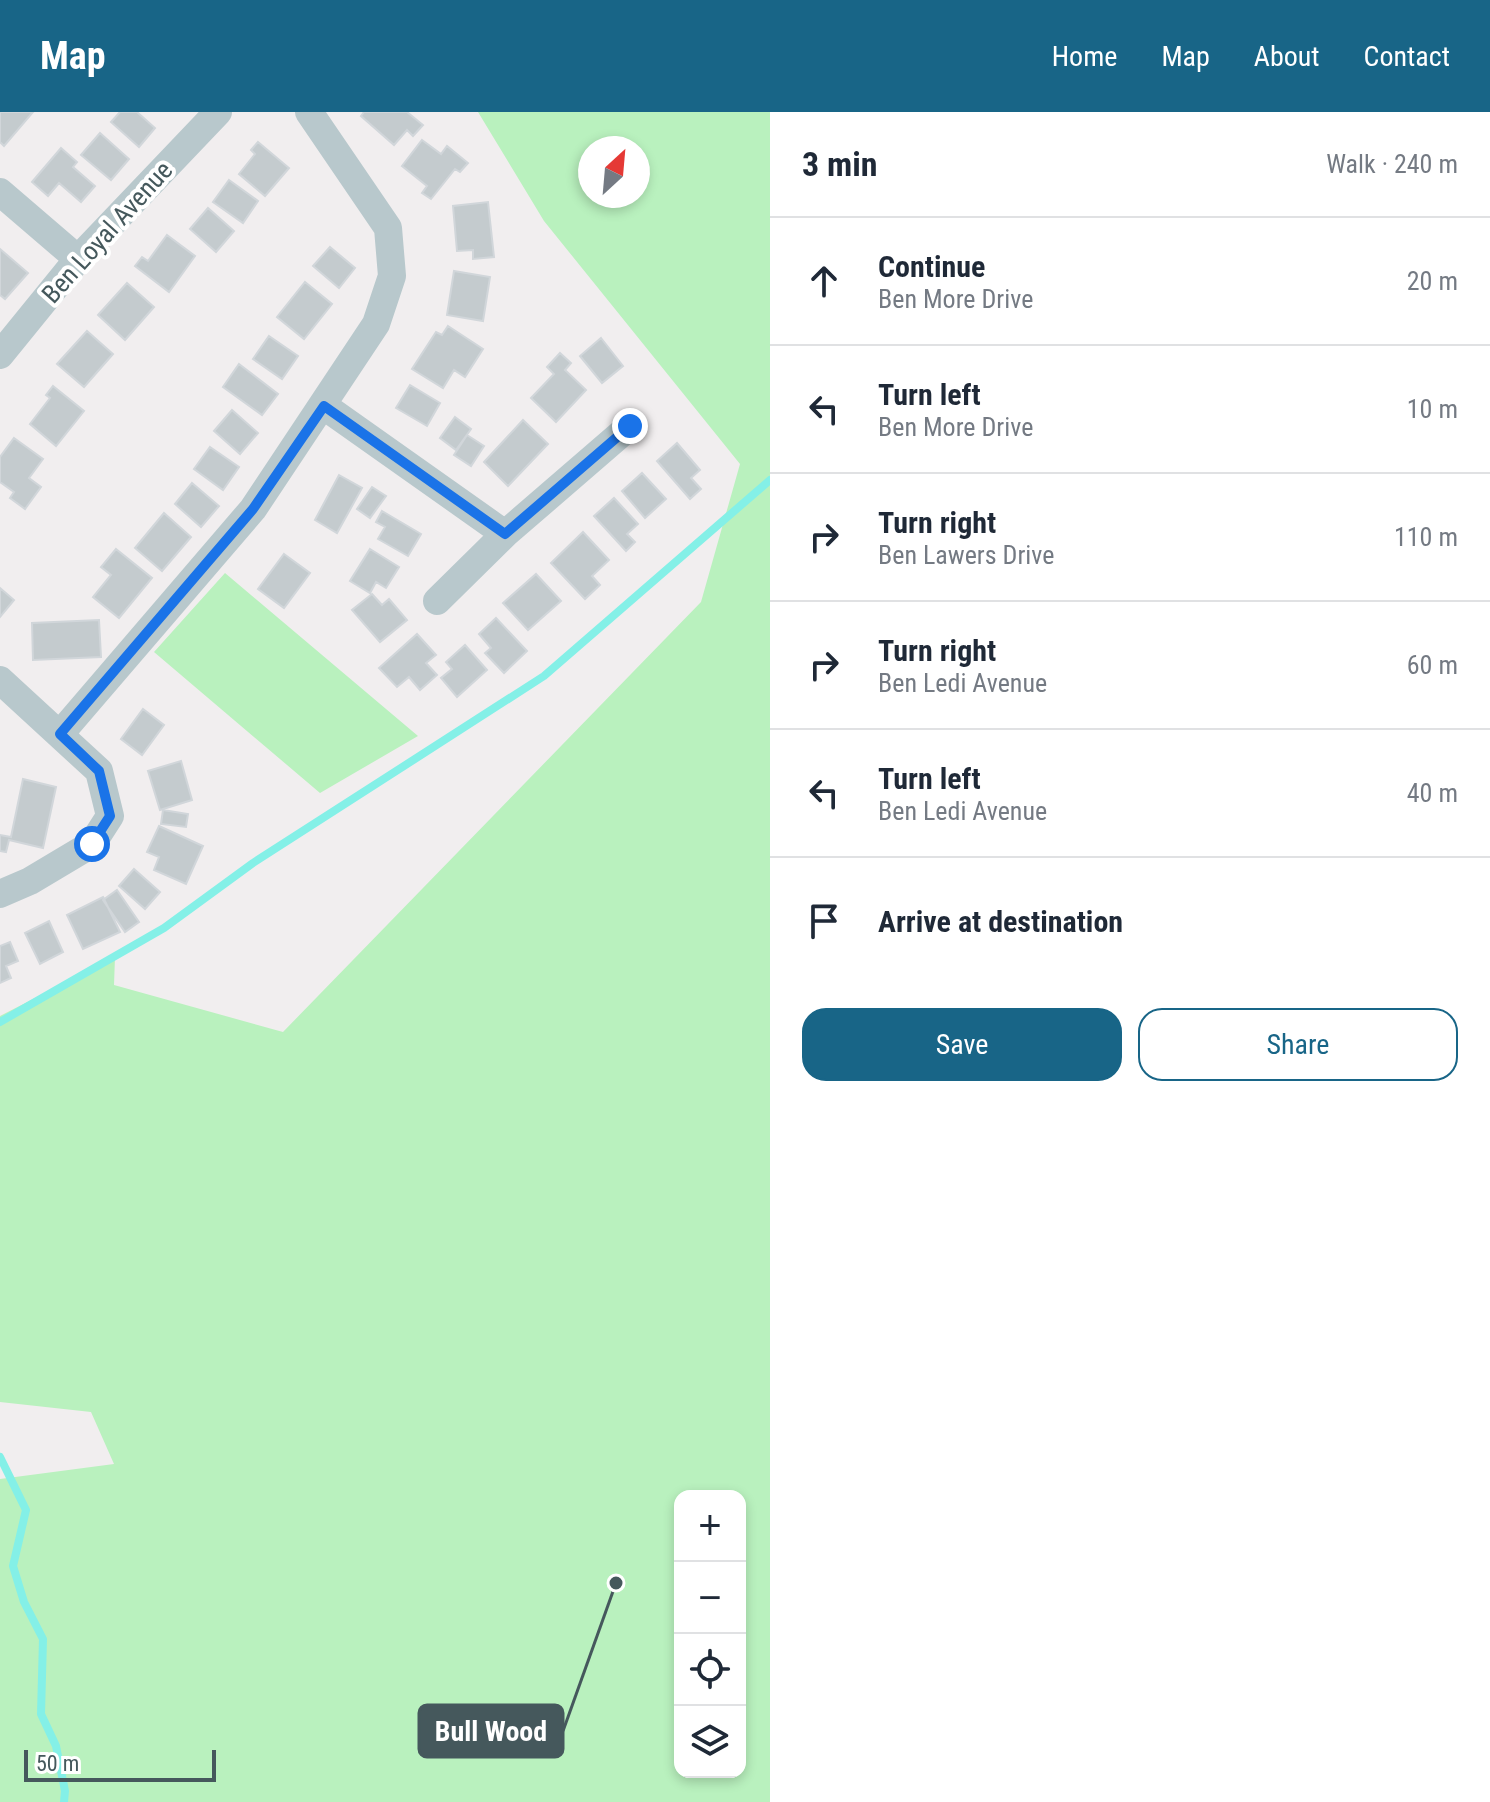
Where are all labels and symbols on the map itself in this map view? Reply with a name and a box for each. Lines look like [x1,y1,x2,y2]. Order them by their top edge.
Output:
north arrow [578,136,650,208]
street label: Ben Loyal Avenue [36,155,178,309]
route end [612,408,648,444]
route start [74,826,110,862]
callout: Bull Wood [419,1705,563,1757]
text: Bull Wood [435,1715,547,1748]
scale bar [24,1746,216,1782]

